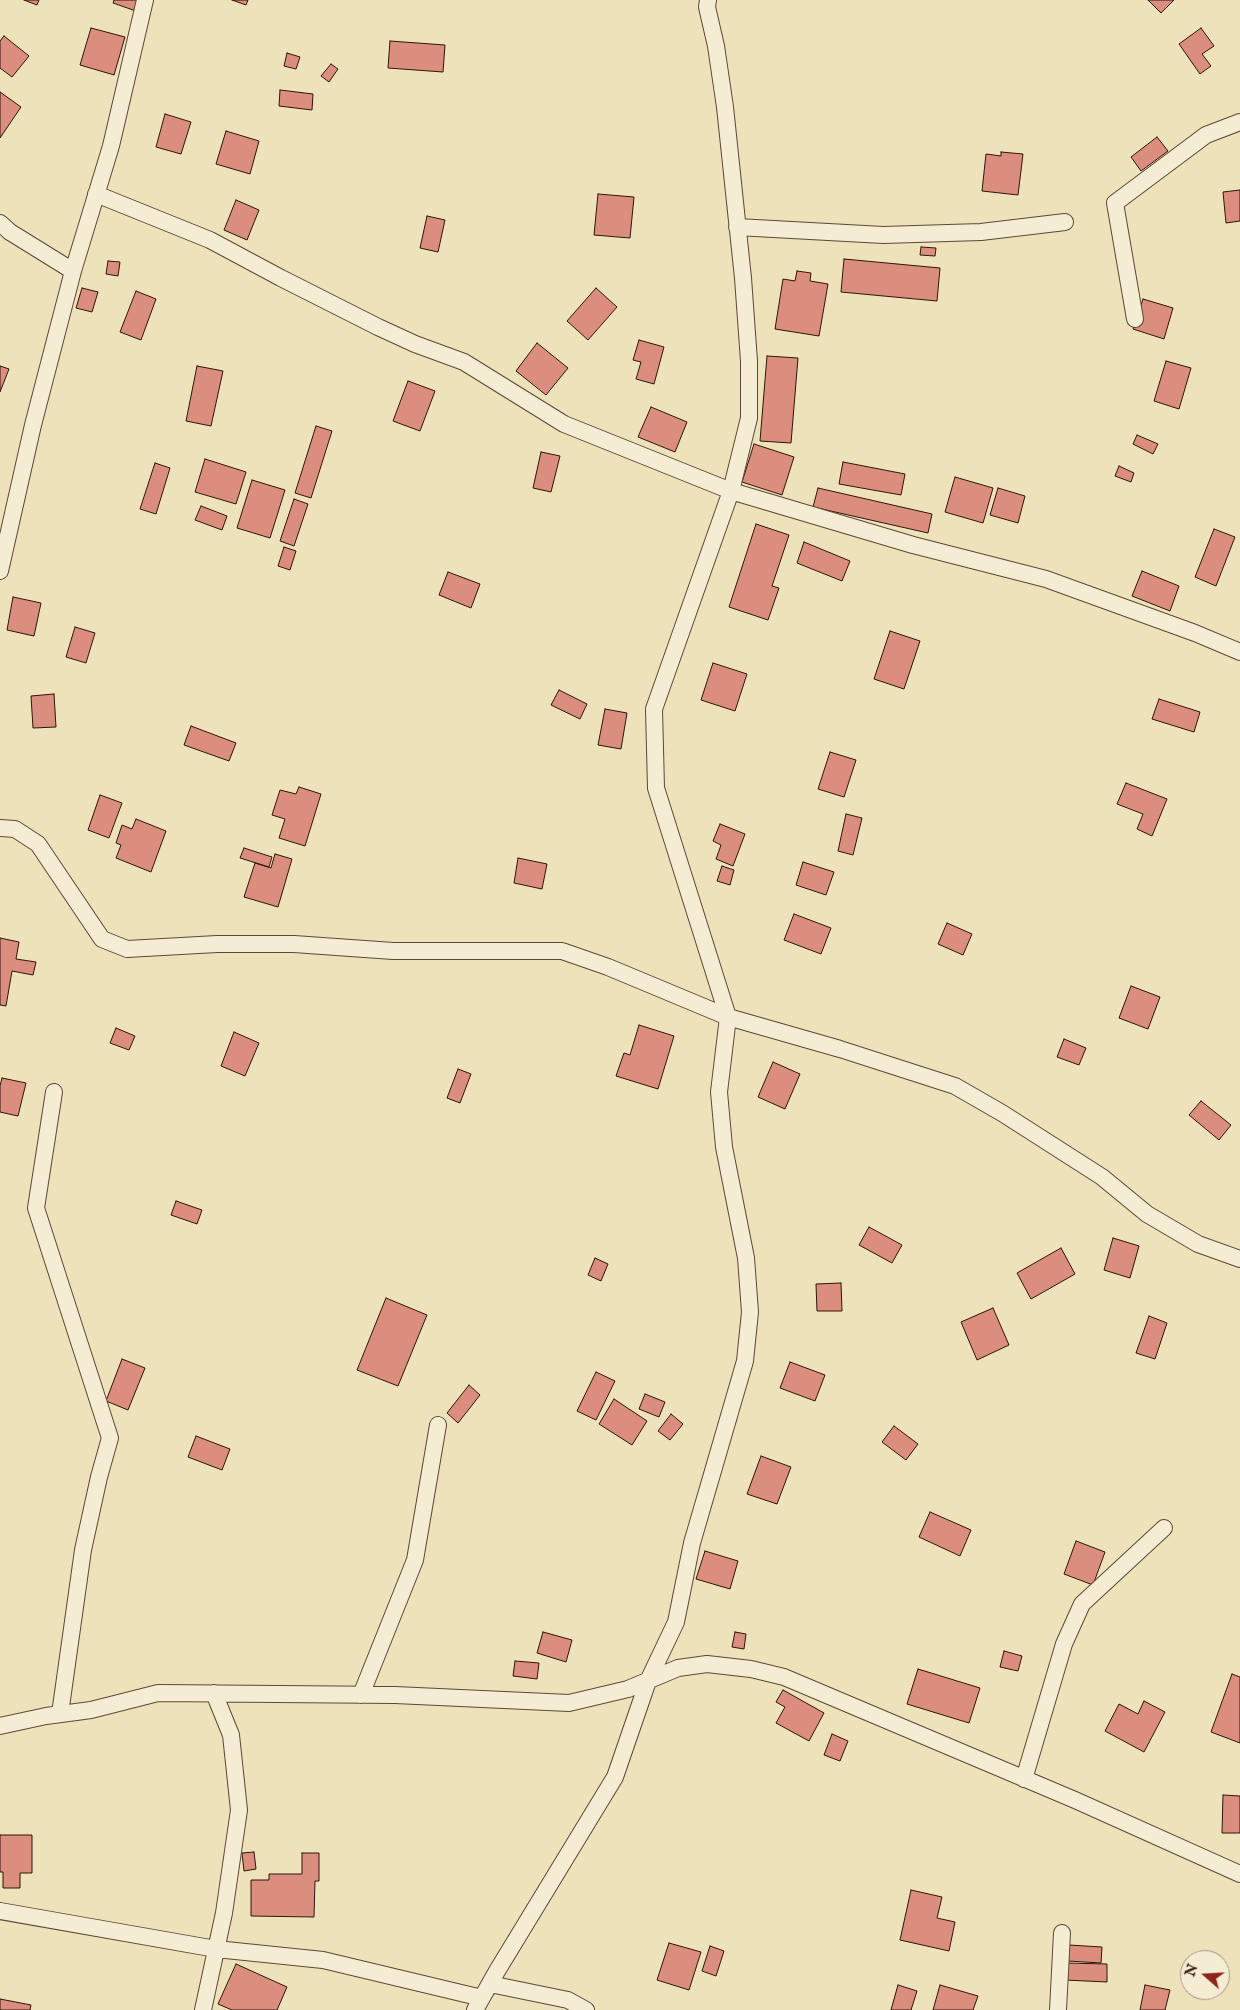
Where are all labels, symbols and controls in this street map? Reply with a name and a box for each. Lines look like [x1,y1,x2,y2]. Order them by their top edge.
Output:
north arrow [1180,1950,1230,2000]
text: N [1181,1962,1202,1979]

